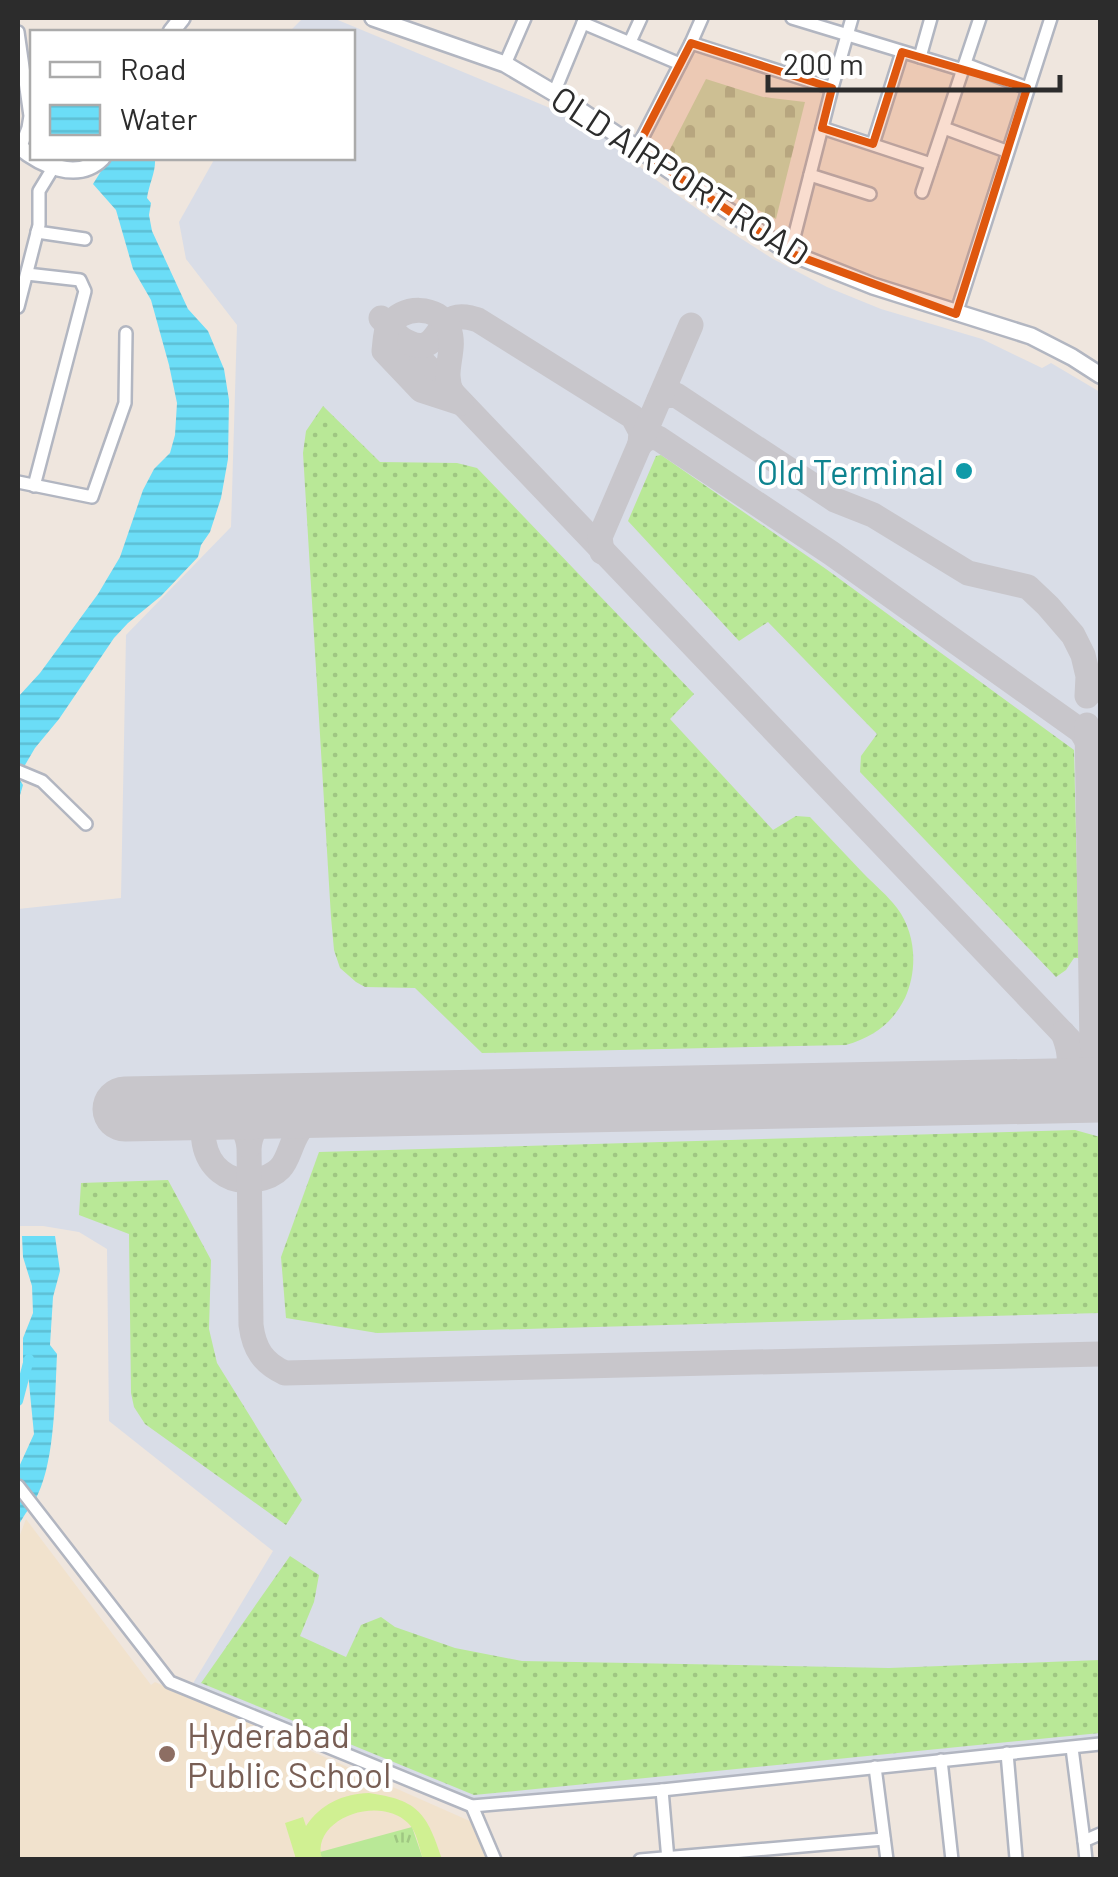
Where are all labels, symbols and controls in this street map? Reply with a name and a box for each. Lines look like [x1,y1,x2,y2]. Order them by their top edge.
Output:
legend [30,30,355,160]
scale bar [768,30,1060,92]
text: 200 m [783,45,864,81]
text: Road [120,50,186,86]
street label: OLD AIRPORT ROAD [544,76,818,274]
text: Water [120,100,198,136]
place label: Old Terminal [757,450,944,492]
marker: Old Terminal [953,460,975,482]
place label: Hyderabad Public School [187,1713,391,1795]
marker: Hyderabad Public School [156,1743,178,1765]

